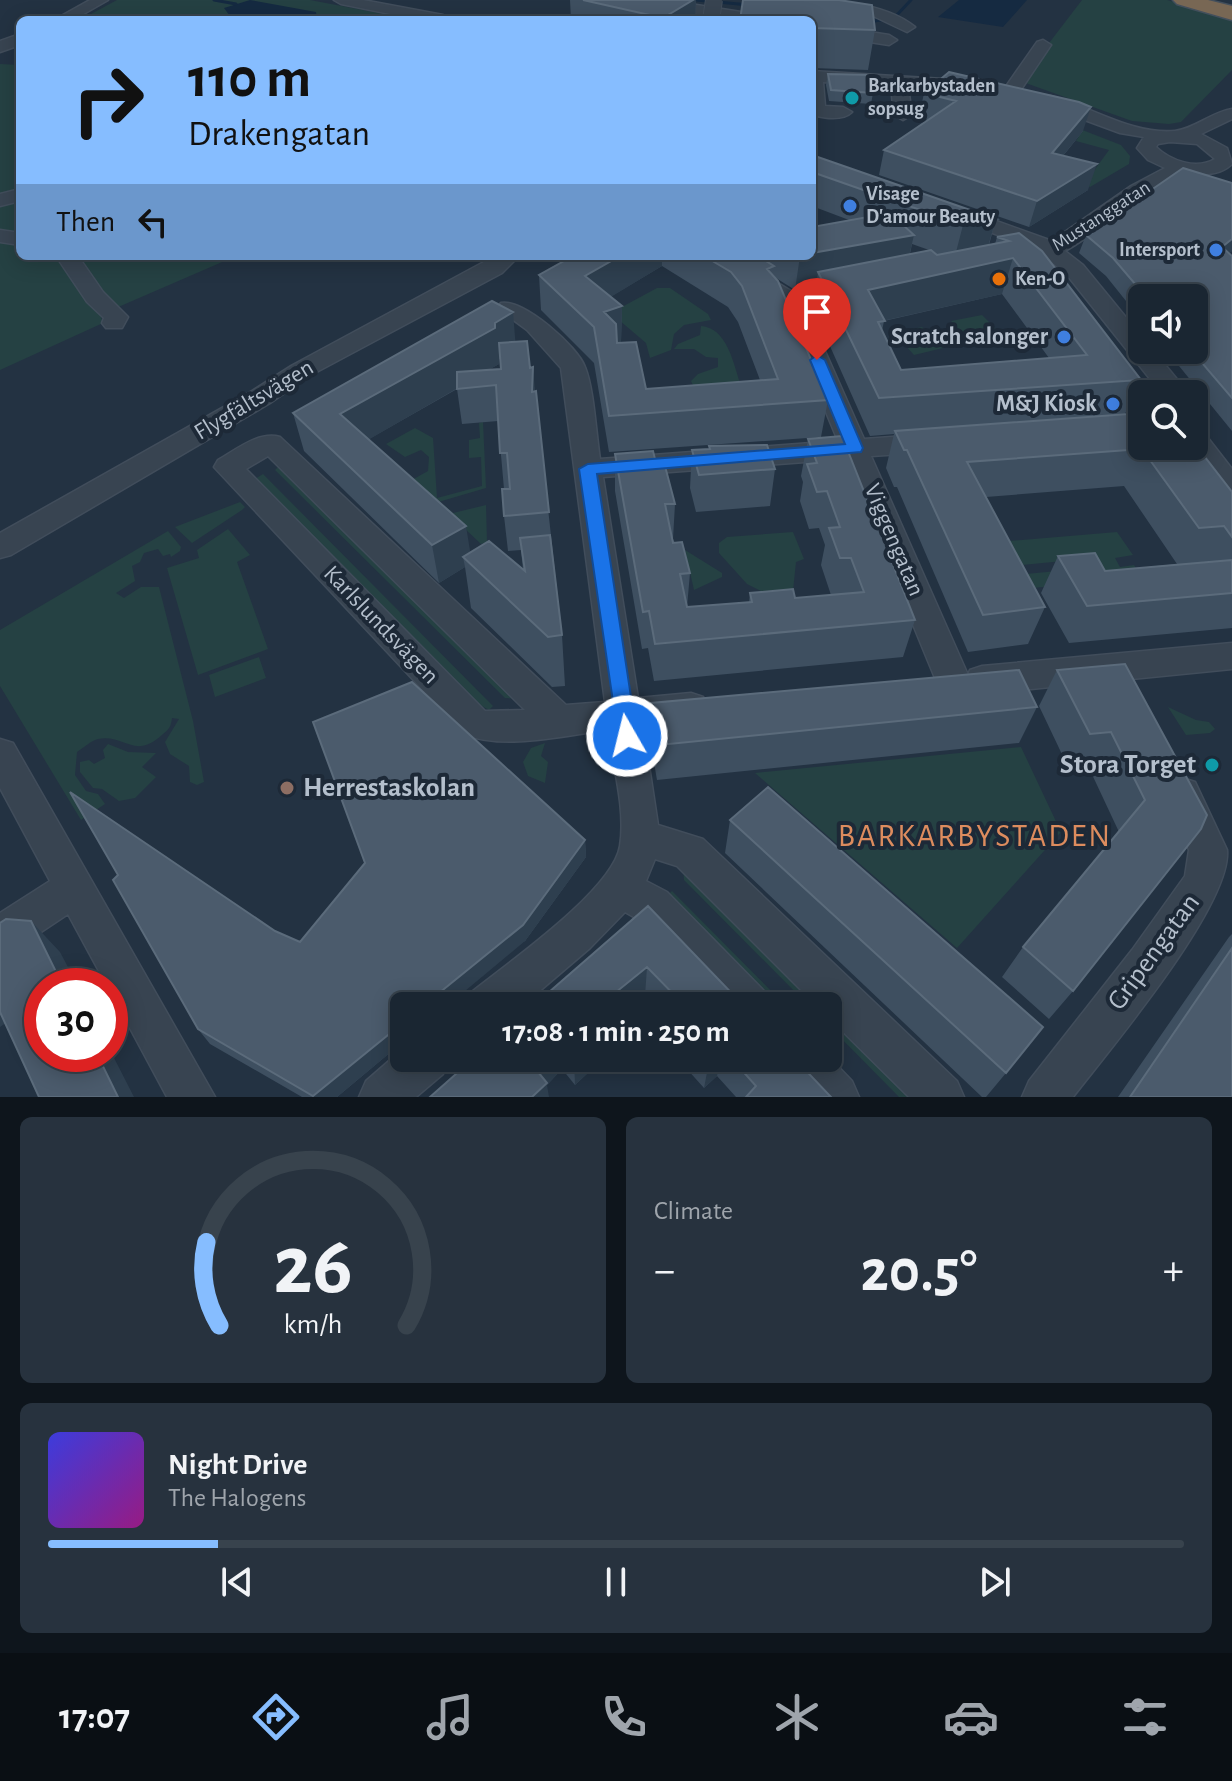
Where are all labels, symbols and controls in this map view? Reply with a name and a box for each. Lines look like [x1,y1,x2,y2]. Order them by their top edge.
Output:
icon: right [56,48,160,152]
text: 110 m [188,51,311,107]
place label: Barkarbystaden sopsug [868,76,995,119]
marker: Barkarbystaden sopsug [843,89,861,107]
text: Drakengatan [188,116,370,152]
street label: Mustanggatan [1048,177,1154,255]
place label: Visage D'amour Beauty [866,184,995,227]
marker: Visage D'amour Beauty [841,197,859,215]
icon: left [131,200,175,244]
text: Then [56,207,115,237]
place label: Intersport [1119,240,1200,260]
marker: Intersport [1207,241,1225,259]
place label: Ken-O [1015,269,1065,289]
marker: Ken-O [990,270,1008,288]
pin [783,278,851,360]
map controls [1128,284,1208,460]
button: sound [1128,284,1208,364]
icon: arrive [795,290,839,334]
place label: Scratch salonger [891,325,1049,349]
marker: Scratch salonger [1055,328,1073,346]
street label: Flygfältsvägen [190,355,318,445]
button: search [1128,380,1208,460]
place label: M&J Kiosk [996,392,1097,416]
marker: M&J Kiosk [1104,395,1122,413]
street label: Viggengatan [860,480,928,600]
street label: Karlslundsvägen [319,561,443,689]
position arrow [585,694,669,778]
place label: Stora Torget [1060,751,1197,779]
marker: Stora Torget [1203,756,1221,774]
place label: Herrestaskolan [303,774,475,802]
marker: Herrestaskolan [278,779,296,797]
district label: BARKARBYSTADEN [838,820,1112,852]
street label: Gripengatan [1103,889,1205,1015]
speed limit sign: 30 [24,968,128,1072]
text: 17:08 · 1 min · 250 m [502,1017,730,1047]
text: Climate [654,1198,733,1224]
text: 26 [273,1225,353,1309]
text: 20.5° [861,1242,977,1302]
text: − [654,1249,675,1293]
text: + [1163,1249,1184,1293]
text: km/h [284,1310,342,1339]
text: Night Drive [168,1450,307,1480]
text: The Halogens [168,1485,306,1511]
icon: previous [215,1560,259,1604]
icon: pause [594,1560,638,1604]
icon: next [973,1560,1017,1604]
icon: directions [248,1689,304,1745]
icon: music [422,1689,478,1745]
icon: phone [596,1689,652,1745]
icon: climate [769,1689,825,1745]
icon: car [943,1689,999,1745]
icon: filters [1117,1689,1173,1745]
text: 17:07 [59,1699,130,1735]

